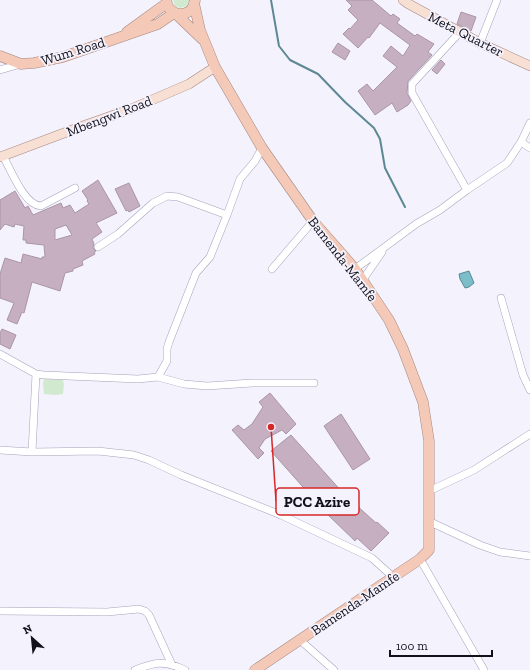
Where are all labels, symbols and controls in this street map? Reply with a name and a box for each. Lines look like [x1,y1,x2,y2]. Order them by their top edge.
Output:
street label: Meta Quarter [425,8,506,61]
street label: Wum Road [39,34,107,69]
street label: Mbengwi Road [64,92,155,141]
street label: Bamenda-Mamfe [304,214,381,305]
callout: PCC Azire [276,488,359,515]
text: PCC Azire [284,493,350,511]
street label: Bamenda-Mamfe [308,567,403,639]
north arrow [12,618,52,658]
text: N [21,622,35,637]
scale bar [390,632,492,658]
text: 100 m [396,639,428,653]

